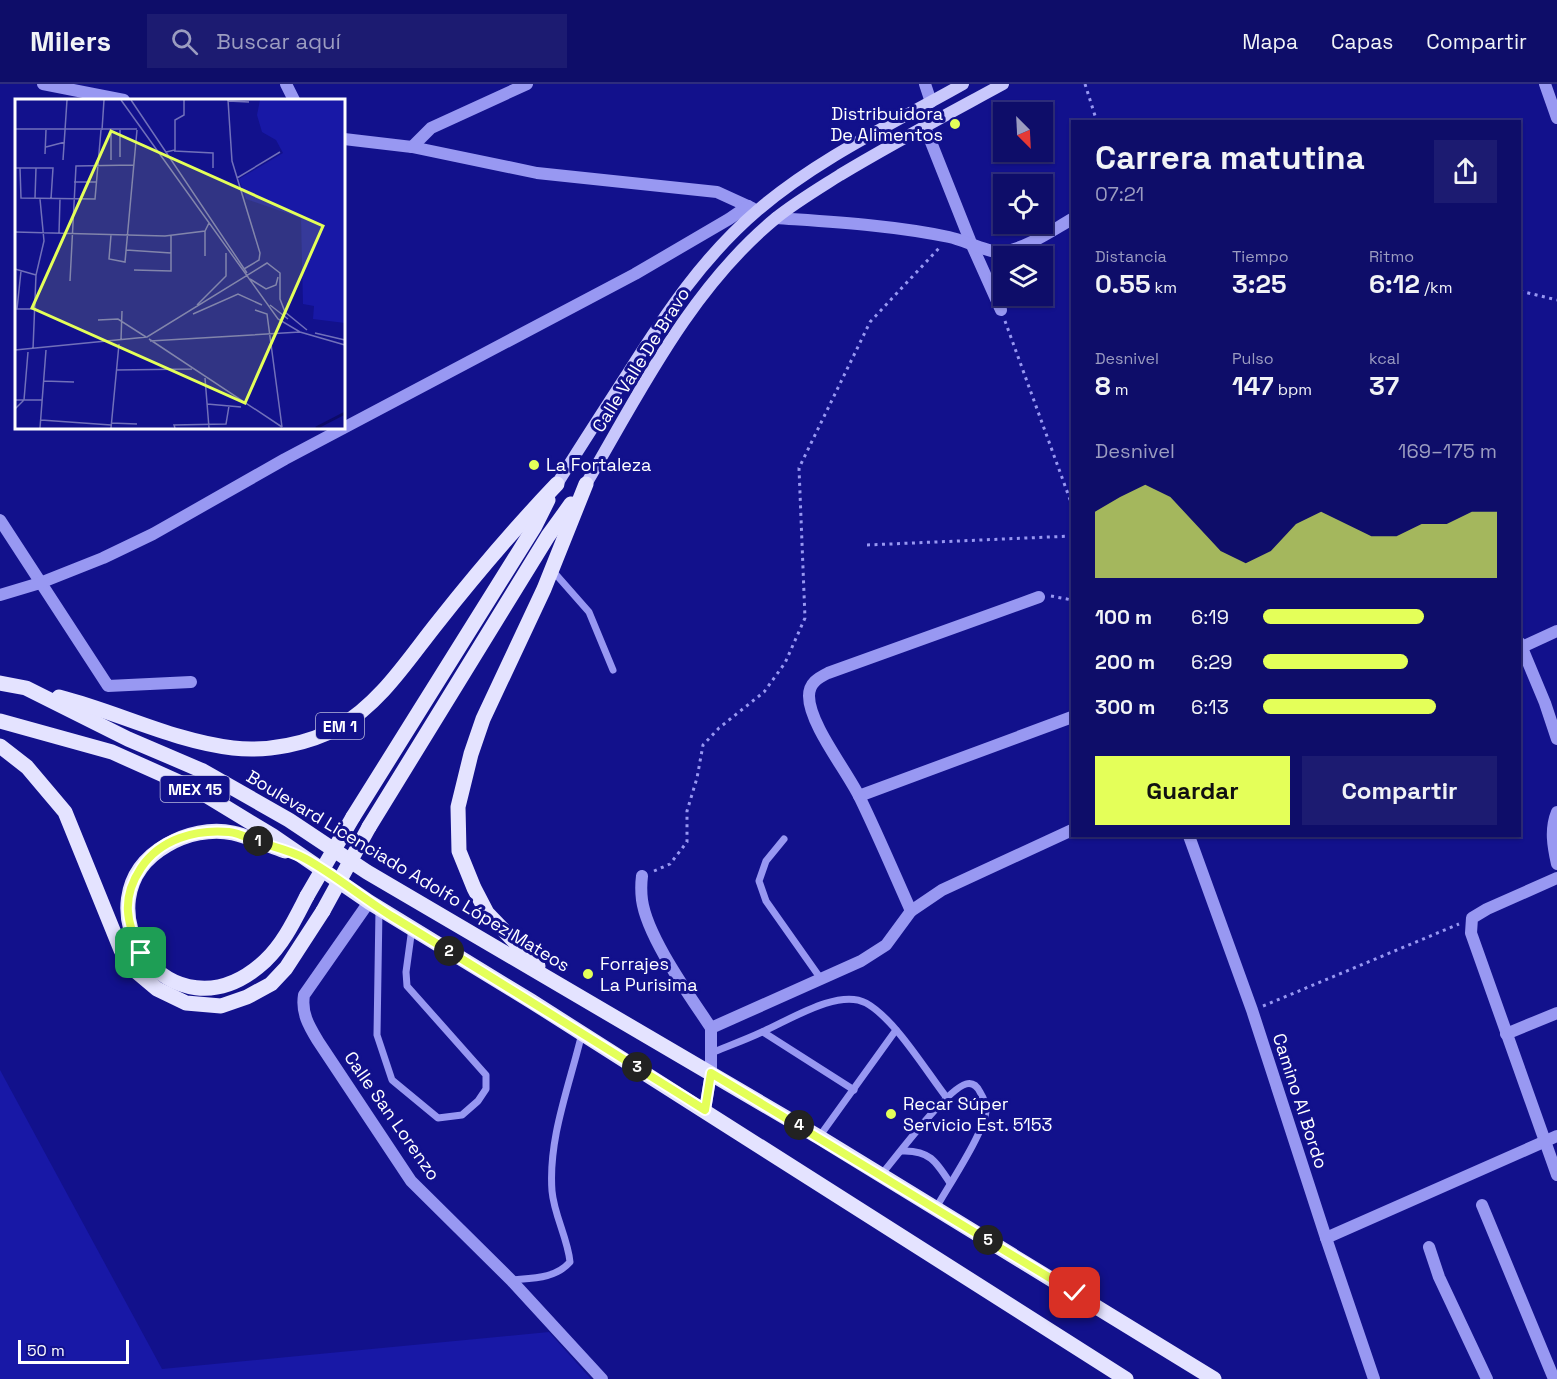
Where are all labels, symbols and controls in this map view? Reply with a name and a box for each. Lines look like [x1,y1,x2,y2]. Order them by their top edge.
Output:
search box [147,14,567,68]
text: Milers [30,23,111,59]
icon: search [168,25,201,58]
text: Buscar aquí [216,27,341,55]
text: Mapa [1242,28,1298,55]
text: Capas [1331,28,1393,55]
text: Compartir [1426,28,1527,55]
inset map [15,99,345,429]
place label: Distribuidora De Alimentos [830,102,943,146]
north arrow [993,102,1053,162]
map controls [993,102,1053,306]
marker: Distribuidora De Alimentos [948,117,962,131]
text: Carrera matutina [1095,137,1365,179]
button: share [1434,140,1497,203]
button: locate [993,174,1053,234]
text: 07:21 [1095,181,1144,207]
button: layers [993,246,1053,306]
text: Distancia [1095,246,1167,267]
text: Tiempo [1232,246,1289,267]
text: Ritmo [1369,246,1414,267]
text: 0.55 [1095,267,1150,301]
text: 3:25 [1232,267,1287,301]
text: 6:12 [1369,267,1420,301]
text: km [1150,277,1177,298]
text: /km [1420,277,1452,298]
street label: Calle Valle De Bravo [587,283,694,436]
text: Desnivel [1095,348,1159,369]
text: Pulso [1232,348,1274,369]
text: kcal [1369,348,1400,369]
text: 8 [1095,369,1111,403]
text: 147 [1232,369,1274,403]
text: 37 [1369,369,1399,403]
text: m [1111,379,1128,400]
text: bpm [1274,379,1312,400]
text: Desnivel [1095,438,1175,464]
text: 169–175 m [1398,438,1497,464]
place label: La Fortaleza [546,453,651,476]
marker: La Fortaleza [527,458,541,472]
text: 100 m [1095,604,1152,630]
text: 6:19 [1191,604,1229,630]
text: 200 m [1095,649,1155,675]
text: 6:29 [1191,649,1233,675]
text: 300 m [1095,694,1155,720]
text: 6:13 [1191,694,1229,720]
road number: EM 1 [316,713,364,739]
button: Guardar [1095,756,1290,825]
button: Compartir [1302,756,1497,825]
street label: Boulevard Licenciado Adolfo López Mateos [242,765,574,977]
road number: MEX 15 [160,776,230,802]
pin: 1 [243,826,273,856]
text: 1 [254,830,262,851]
pin [115,927,166,978]
icon: arrive [124,936,157,969]
pin: 2 [434,936,464,966]
text: 2 [444,940,454,961]
place label: Forrajes La Purisima [600,952,698,996]
marker: Forrajes La Purisima [581,967,595,981]
street label: Camino Al Bordo [1268,1030,1333,1171]
street label: Calle San Lorenzo [339,1047,445,1185]
pin: 3 [622,1052,652,1082]
text: 3 [632,1056,642,1077]
place label: Recar Súper Servicio Est. 5153 [903,1092,1053,1136]
marker: Recar Súper Servicio Est. 5153 [884,1107,898,1121]
pin: 4 [784,1110,814,1140]
text: 4 [794,1114,804,1135]
pin: 5 [973,1225,1003,1255]
text: 5 [983,1229,993,1250]
pin [1049,1267,1100,1318]
icon: check [1058,1276,1091,1309]
scale bar [18,1337,129,1364]
text: 50 m [27,1340,65,1361]

